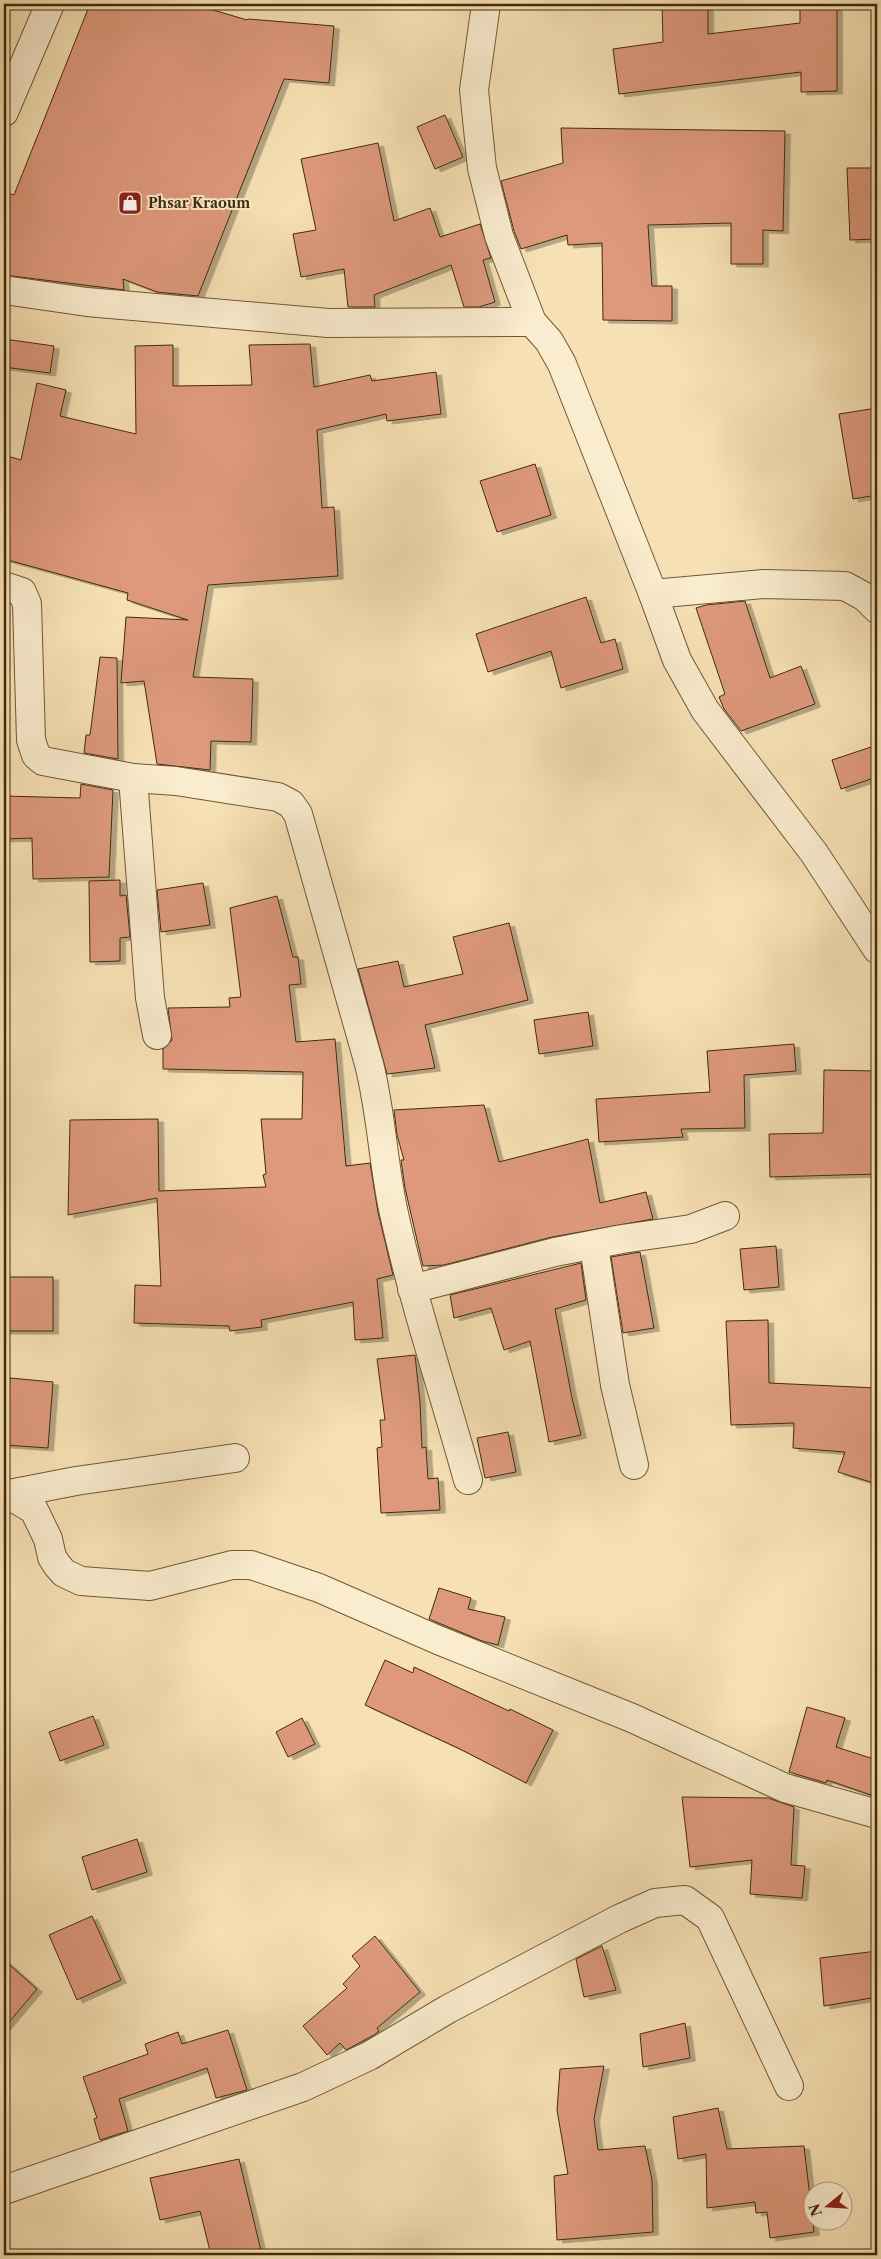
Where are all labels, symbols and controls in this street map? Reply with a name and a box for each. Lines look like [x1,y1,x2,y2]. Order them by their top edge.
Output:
shop icon: Phsar Kraoum [117,190,143,216]
place label: Phsar Kraoum [148,194,250,212]
north arrow [804,2182,854,2232]
text: N [805,2201,826,2219]

